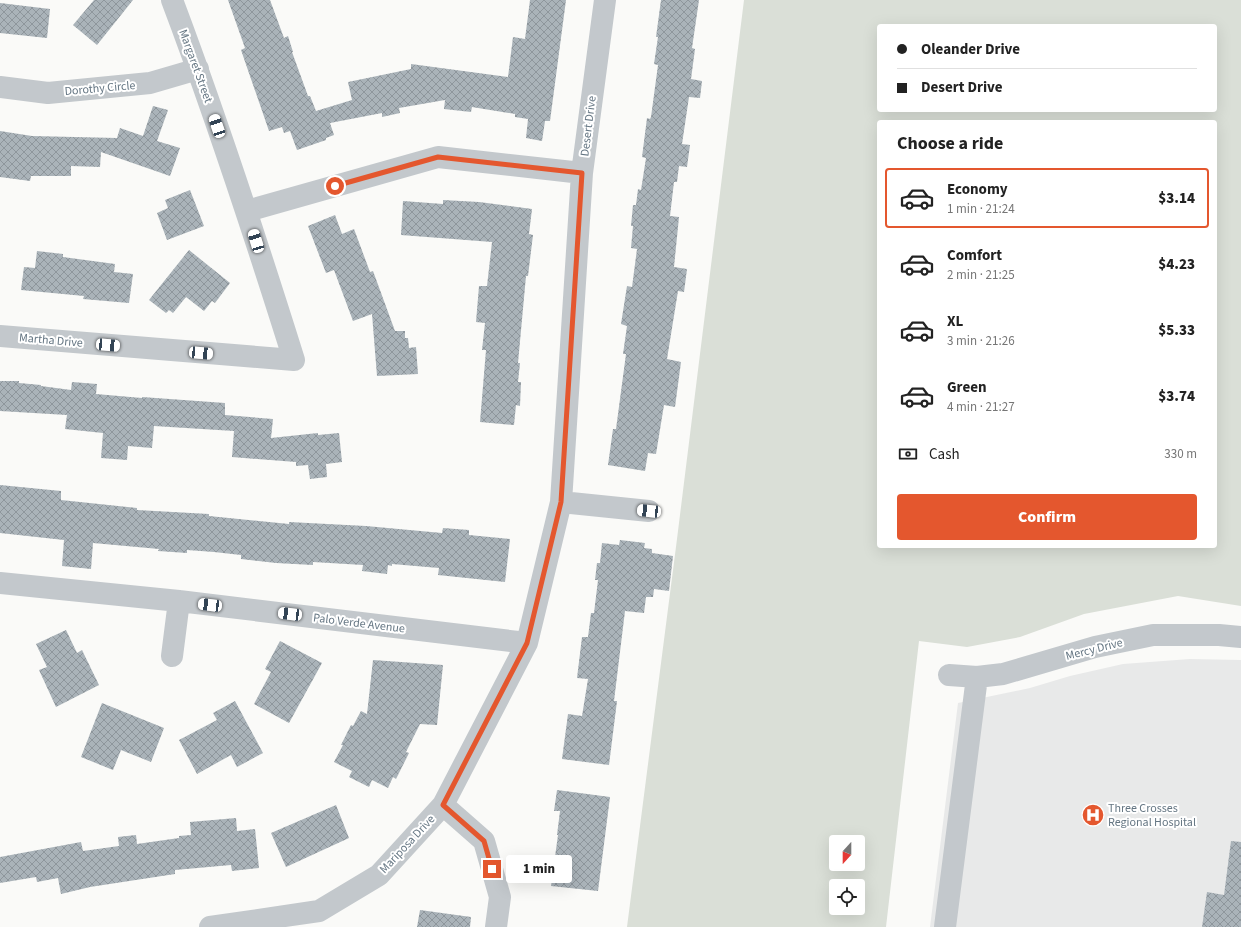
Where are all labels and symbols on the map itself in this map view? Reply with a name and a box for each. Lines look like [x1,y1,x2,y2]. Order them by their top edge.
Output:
street label: Margaret Street [174,27,217,105]
street label: Dorothy Circle [64,77,136,100]
street label: Desert Drive [576,95,601,157]
car [207,113,227,139]
route start [326,177,344,195]
car [247,228,265,254]
street label: Martha Drive [18,329,84,352]
car [96,338,120,352]
car [189,346,213,360]
car [636,504,662,518]
car [197,598,223,612]
car [277,607,303,621]
street label: Palo Verde Avenue [312,609,406,638]
street label: Mercy Drive [1064,634,1124,665]
place label: Three Crosses Regional Hospital [1108,800,1196,831]
hospital icon: Three Crosses Regional Hospital [1080,802,1106,828]
street label: Mariposa Drive [376,811,439,877]
north arrow [829,835,865,871]
callout: 1 min [506,855,572,883]
route end [483,860,501,878]

